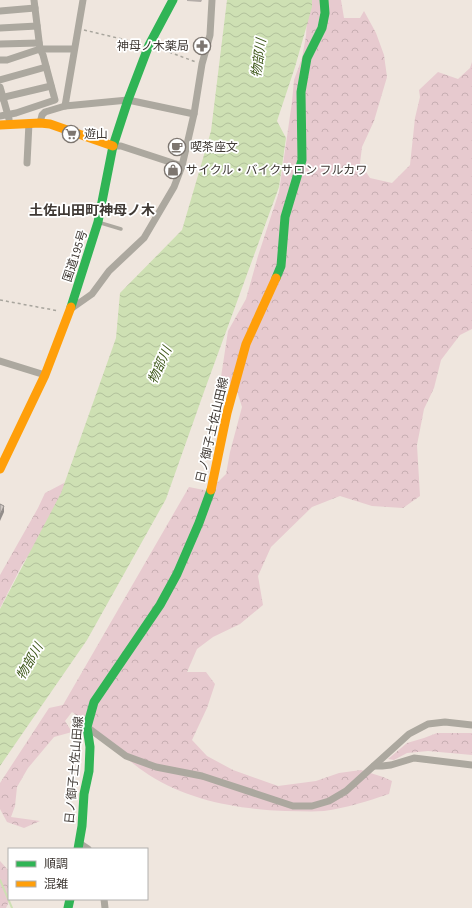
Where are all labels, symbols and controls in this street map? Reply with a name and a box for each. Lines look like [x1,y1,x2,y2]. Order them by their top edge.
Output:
pharmacy icon: 神母ノ木薬局 [192,36,212,56]
water label: 物部川 [247,36,271,79]
place label: 神母ノ木薬局 [117,38,189,55]
supermarket icon: 遊山 [61,124,81,144]
place label: 遊山 [84,126,108,143]
cafe icon: 喫茶座文 [167,137,187,157]
place label: 喫茶座文 [190,139,238,156]
shop icon: サイクル・バイクサロン フルカワ [163,160,183,180]
place label: サイクル・バイクサロン フルカワ [186,162,367,179]
district label: 土佐山田町神母ノ木 [29,201,155,221]
street label: 国道195号 [59,228,92,284]
water label: 物部川 [144,342,177,387]
street label: 日ノ御子土佐山田線 [192,376,233,485]
water label: 物部川 [12,638,48,683]
street label: 日ノ御子土佐山田線 [61,716,88,825]
legend [8,848,148,900]
text: 順調 [44,856,68,873]
text: 混雑 [44,876,68,893]

